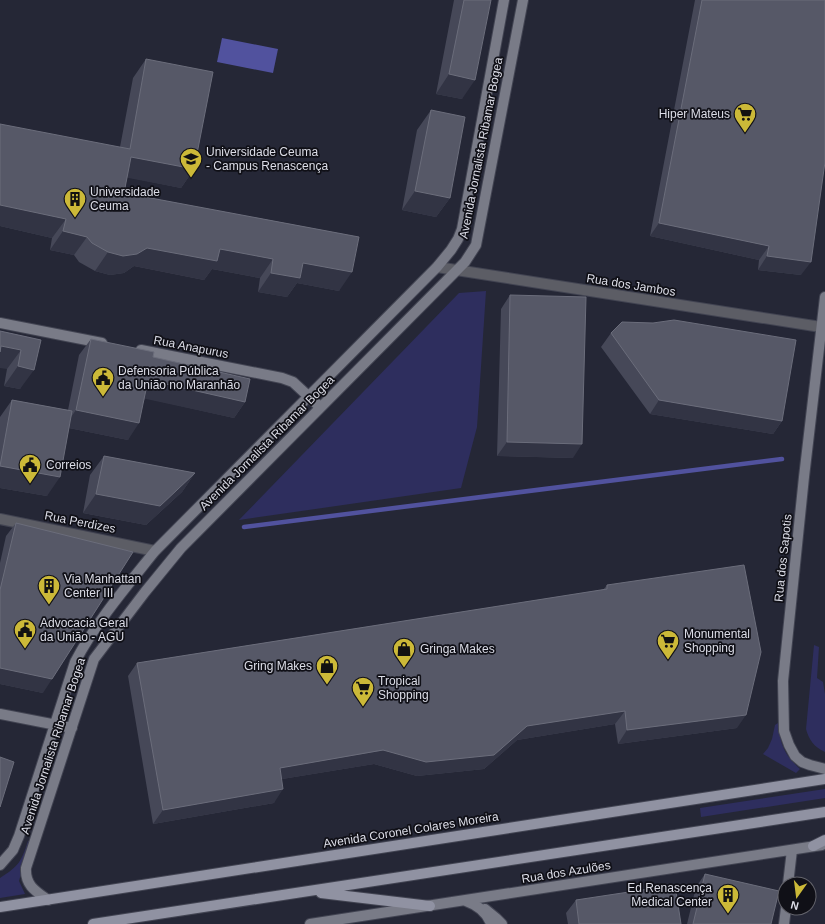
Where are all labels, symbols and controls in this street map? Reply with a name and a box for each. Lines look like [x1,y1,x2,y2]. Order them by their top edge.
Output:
street label: Avenida Jornalista Ribamar Bogea [457,56,506,240]
supermarket icon: Hiper Mateus [732,101,758,134]
place label: Hiper Mateus [659,107,730,121]
place label: Universidade Ceuma - Campus Renascença [206,145,328,173]
school or university icon: Universidade Ceuma - Campus Renascença [178,146,204,179]
place label: Universidade Ceuma [90,185,160,213]
building icon: Universidade Ceuma [62,186,88,219]
street label: Rua dos Jambos [585,271,677,299]
street label: Rua Anapurus [152,333,230,361]
place label: Defensoria Pública da União no Maranhão [118,364,240,392]
public building icon: Defensoria Pública da União no Maranhão [90,365,116,398]
street label: Avenida Jornalista Ribamar Bogea [197,373,337,513]
public building icon: Correios [17,452,43,485]
place label: Correios [46,458,91,472]
street label: Rua Perdizes [43,508,117,536]
street label: Rua dos Sapotis [771,513,795,603]
place label: Via Manhattan Center III [64,572,141,600]
building icon: Via Manhattan Center III [36,573,62,606]
place label: Advocacia Geral da União - AGU [40,616,128,644]
public building icon: Advocacia Geral da União - AGU [12,617,38,650]
place label: Monumental Shopping [684,627,750,655]
supermarket icon: Monumental Shopping [655,628,681,661]
shop icon: Gringa Makes [391,636,417,669]
place label: Gringa Makes [420,642,495,656]
shop icon: Gring Makes [314,653,340,686]
street label: Avenida Jornalista Ribamar Bogea [18,656,88,836]
place label: Gring Makes [244,659,312,673]
place label: Tropical Shopping [378,674,429,702]
supermarket icon: Tropical Shopping [350,675,376,708]
street label: Avenida Coronel Colares Moreira [322,809,500,851]
street label: Rua dos Azulões [520,858,612,886]
north arrow [777,876,817,916]
place label: Ed Renascença Medical Center [627,881,712,909]
building icon: Ed Renascença Medical Center [715,882,741,915]
text: N [789,899,800,912]

